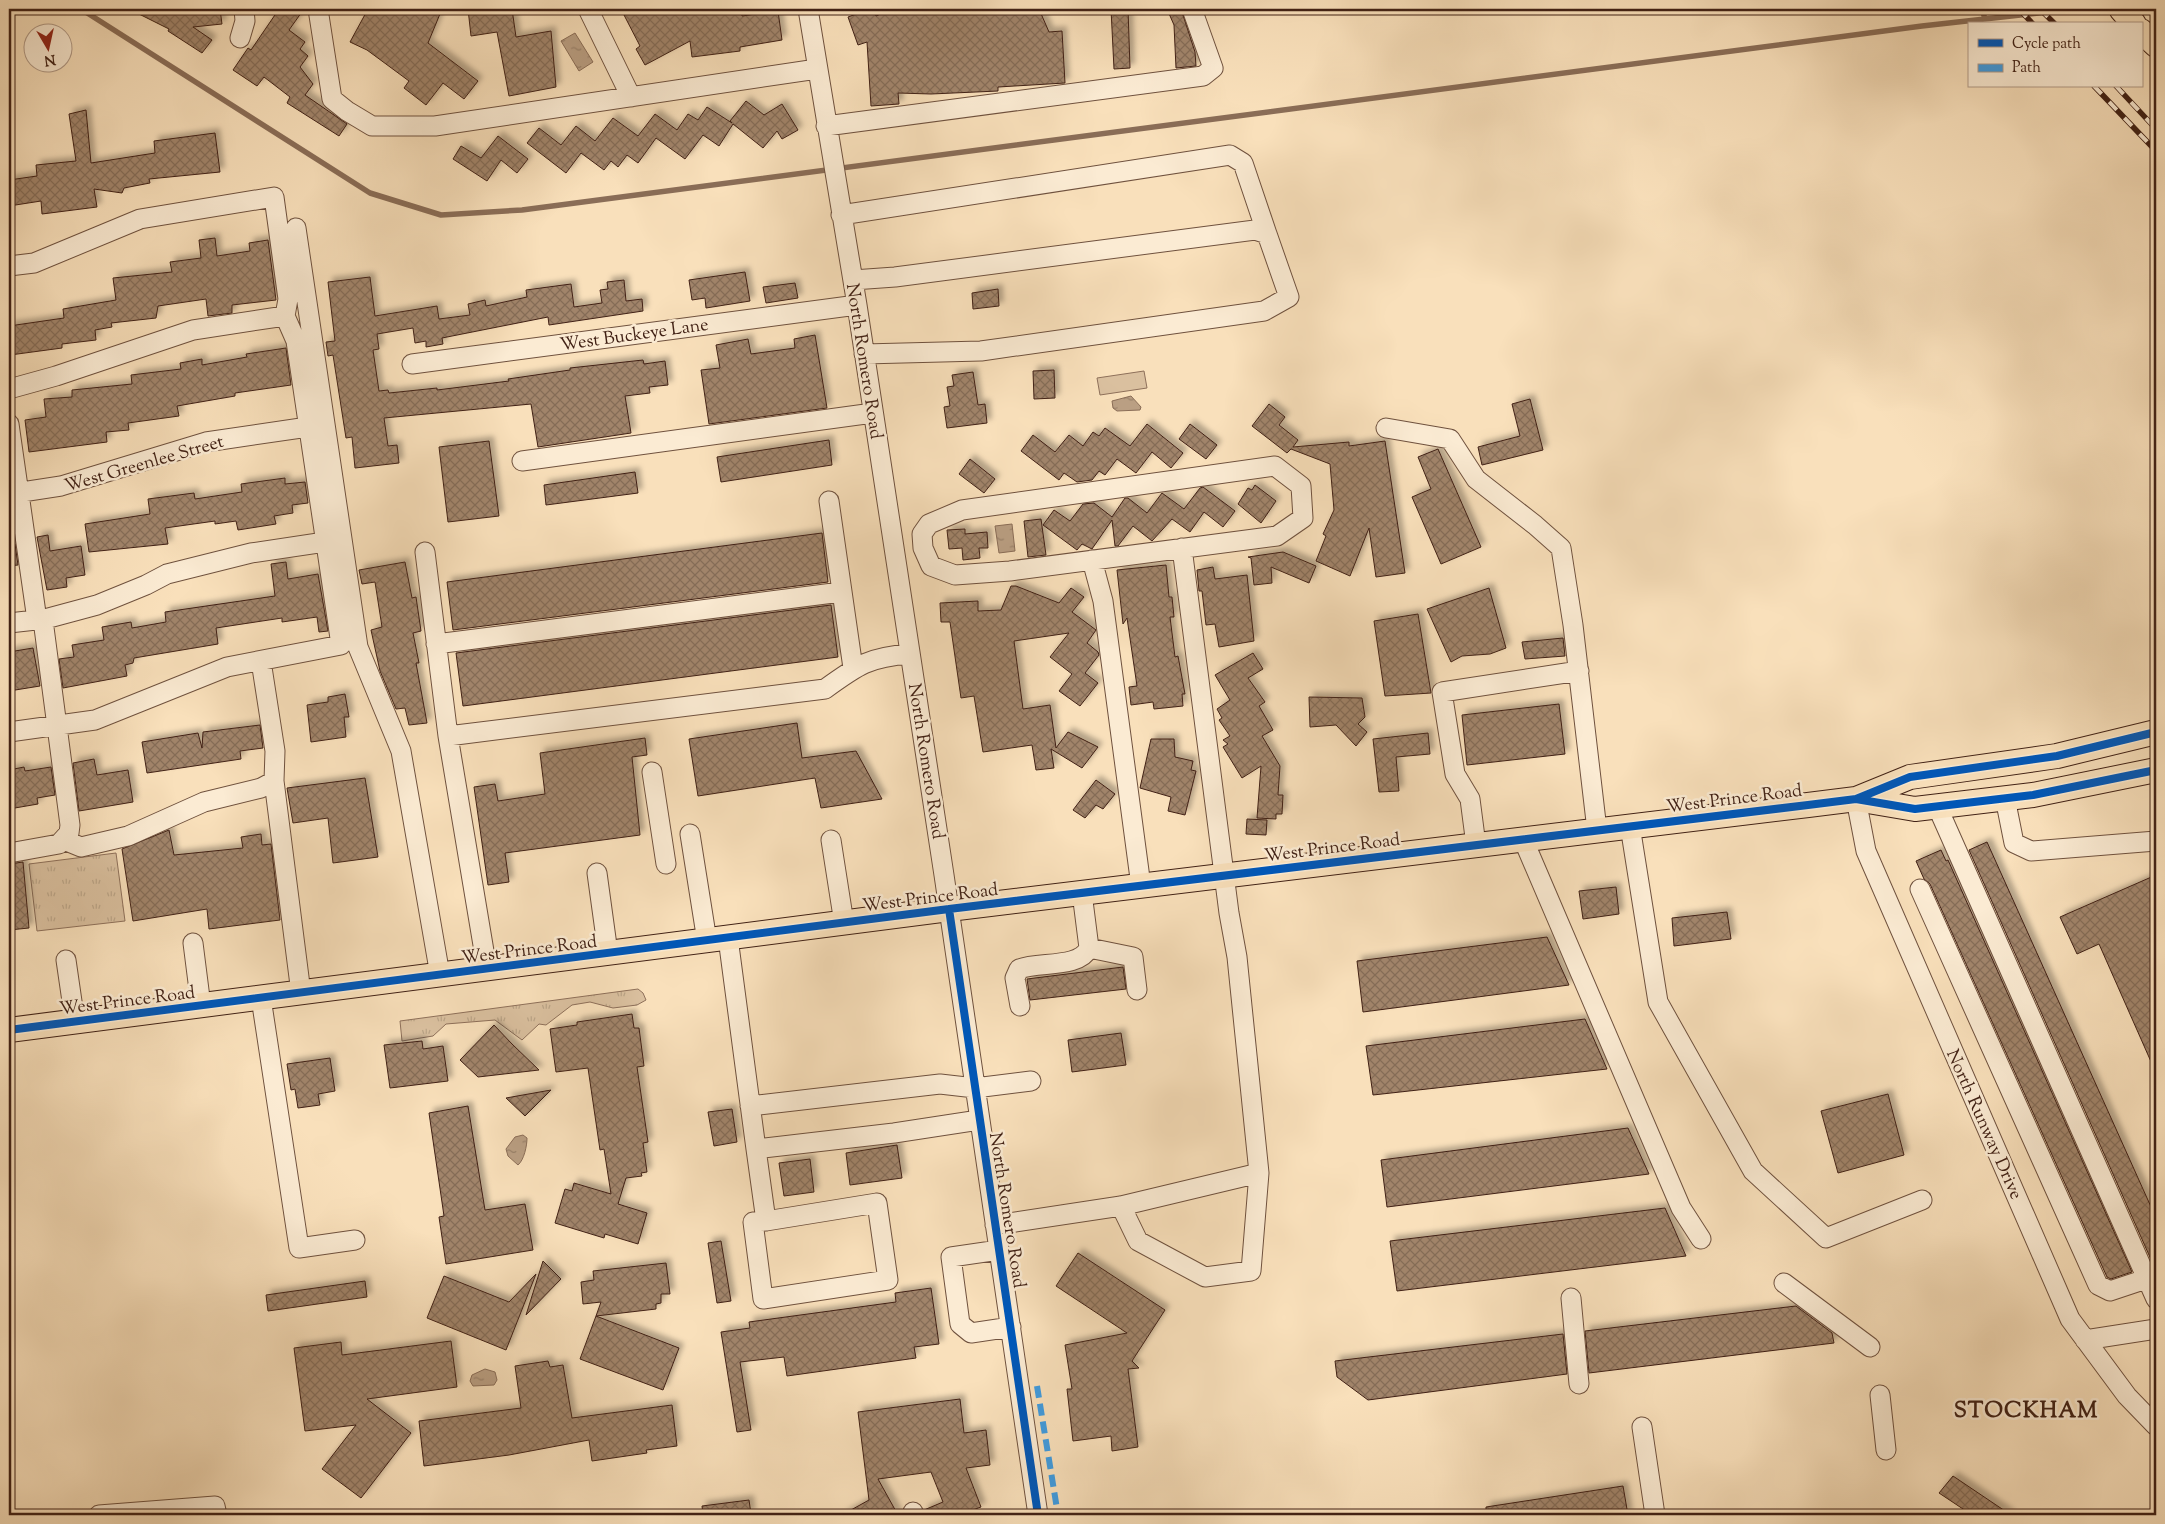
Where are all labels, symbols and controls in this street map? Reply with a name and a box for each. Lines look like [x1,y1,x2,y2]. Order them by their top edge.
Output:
north arrow [22,22,72,72]
legend [1968,22,2142,88]
text: Cycle path [2012,34,2081,55]
text: N [43,48,57,70]
text: Path [2012,58,2041,79]
street label: North Romero Road [838,281,888,441]
street label: West Buckeye Lane [558,313,710,359]
street label: West Greenlee Street [62,430,227,500]
street label: North Romero Road [900,681,950,841]
street label: West Prince Road [1665,779,1804,821]
street label: West Prince Road [1263,828,1402,870]
street label: West Prince Road [861,878,1000,920]
street label: West Prince Road [460,930,599,972]
street label: West Prince Road [58,981,197,1023]
street label: North Runway Drive [1938,1046,2028,1204]
street label: North Romero Road [981,1130,1031,1290]
district label: STOCKHAM [1954,1396,2098,1428]

